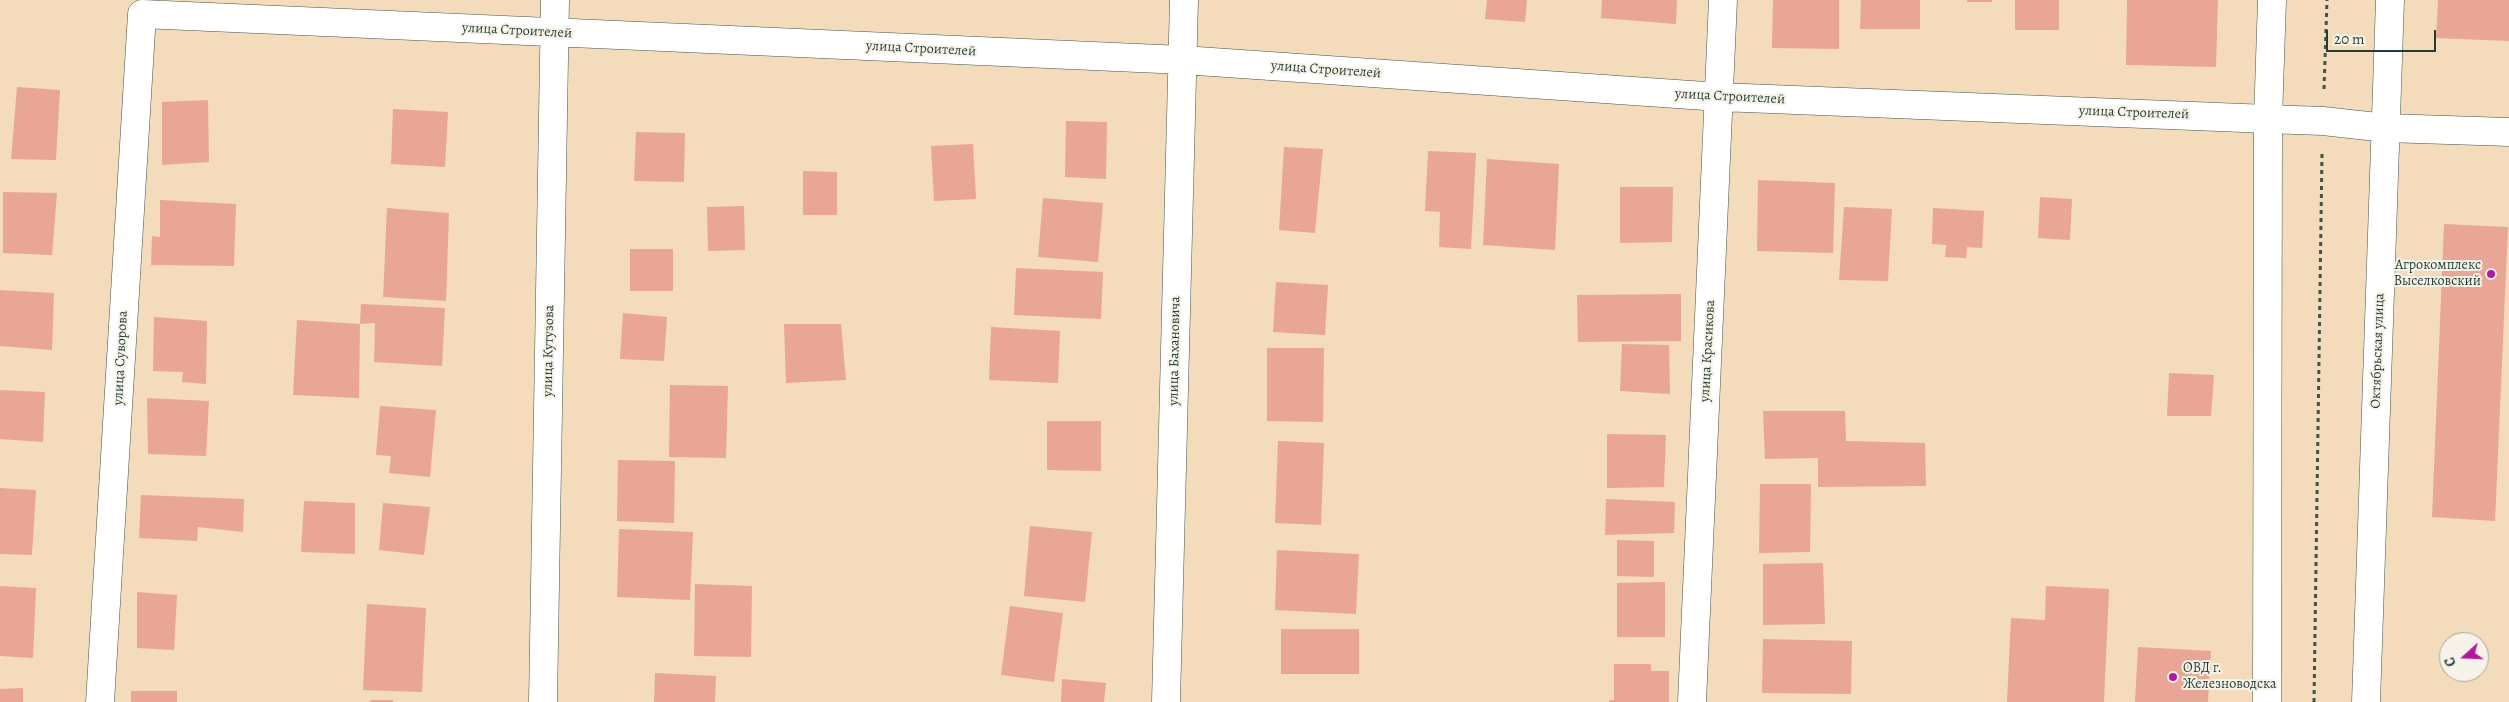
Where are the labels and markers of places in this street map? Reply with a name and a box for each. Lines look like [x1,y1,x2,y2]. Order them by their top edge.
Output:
place label: Агрокомплекс Выселковский [2394,258,2481,290]
marker: Агрокомплекс Выселковский [2485,268,2497,280]
place label: ОВД г. Железноводска [2183,661,2276,694]
marker: ОВД г. Железноводска [2167,671,2179,683]

